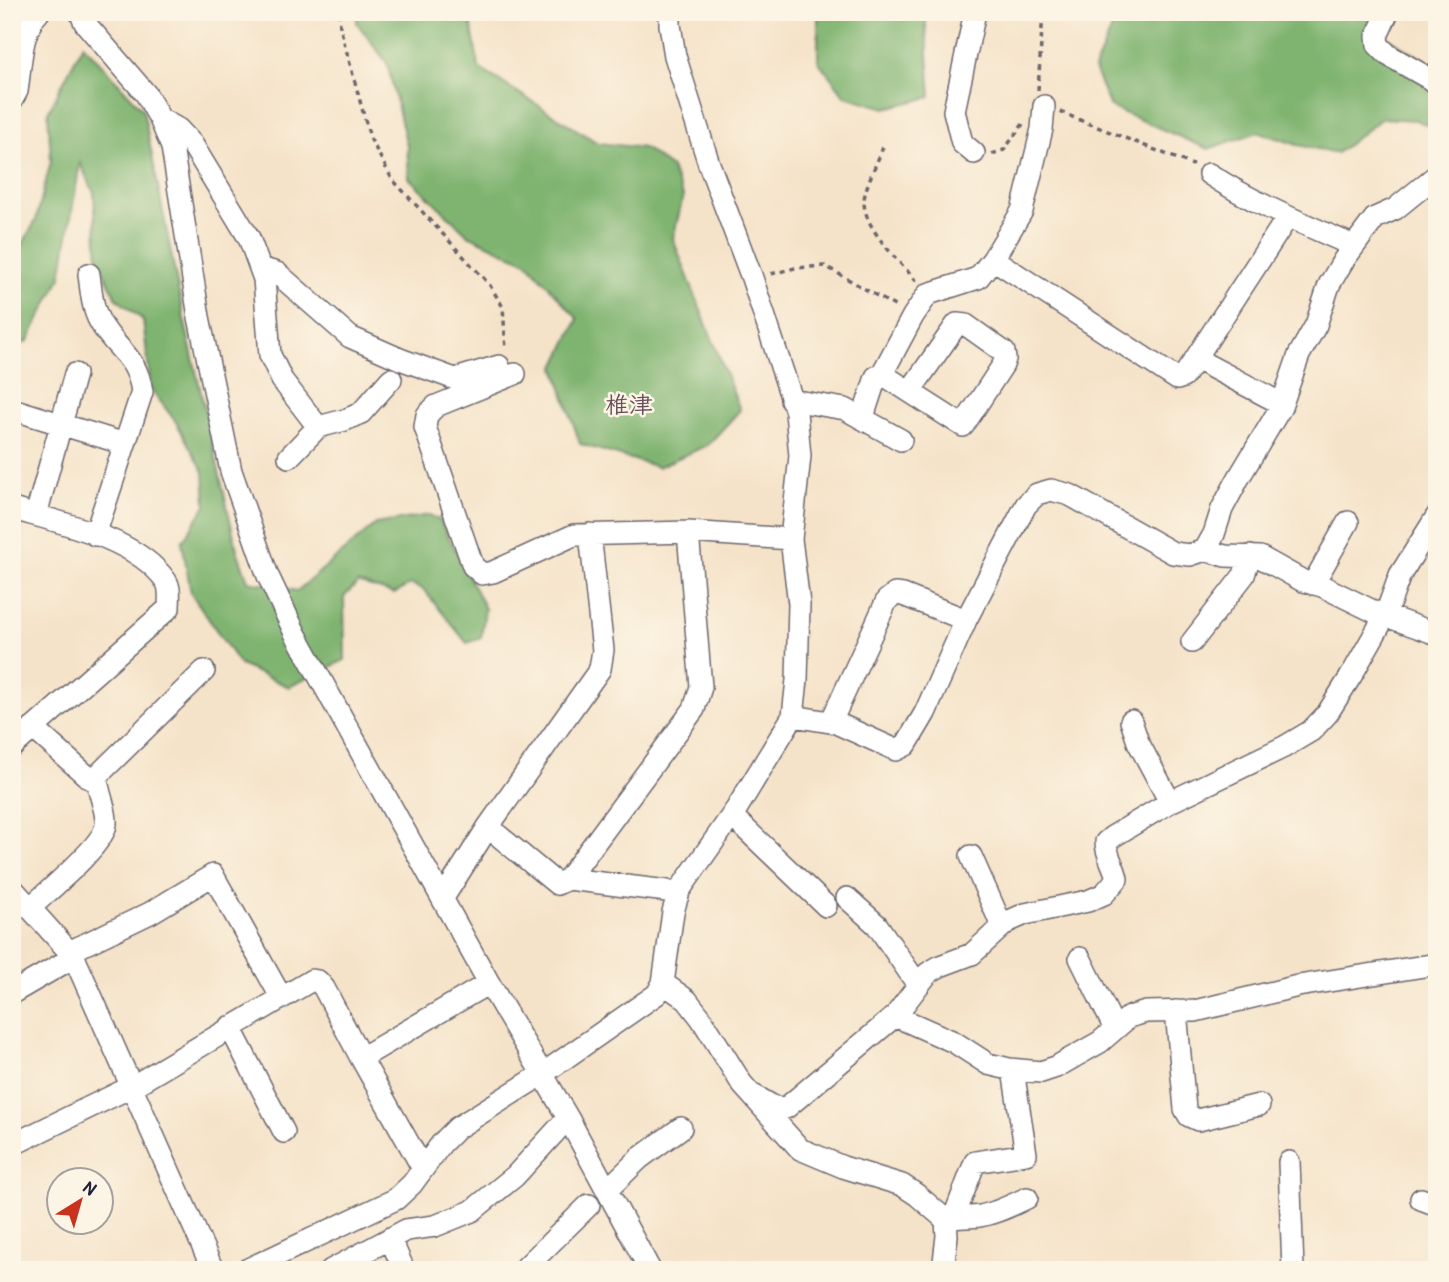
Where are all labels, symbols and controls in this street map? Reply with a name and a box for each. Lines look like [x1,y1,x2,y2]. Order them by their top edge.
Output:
district label: 椎津 [605,388,653,420]
north arrow [46,1166,116,1236]
text: N [78,1174,102,1201]

